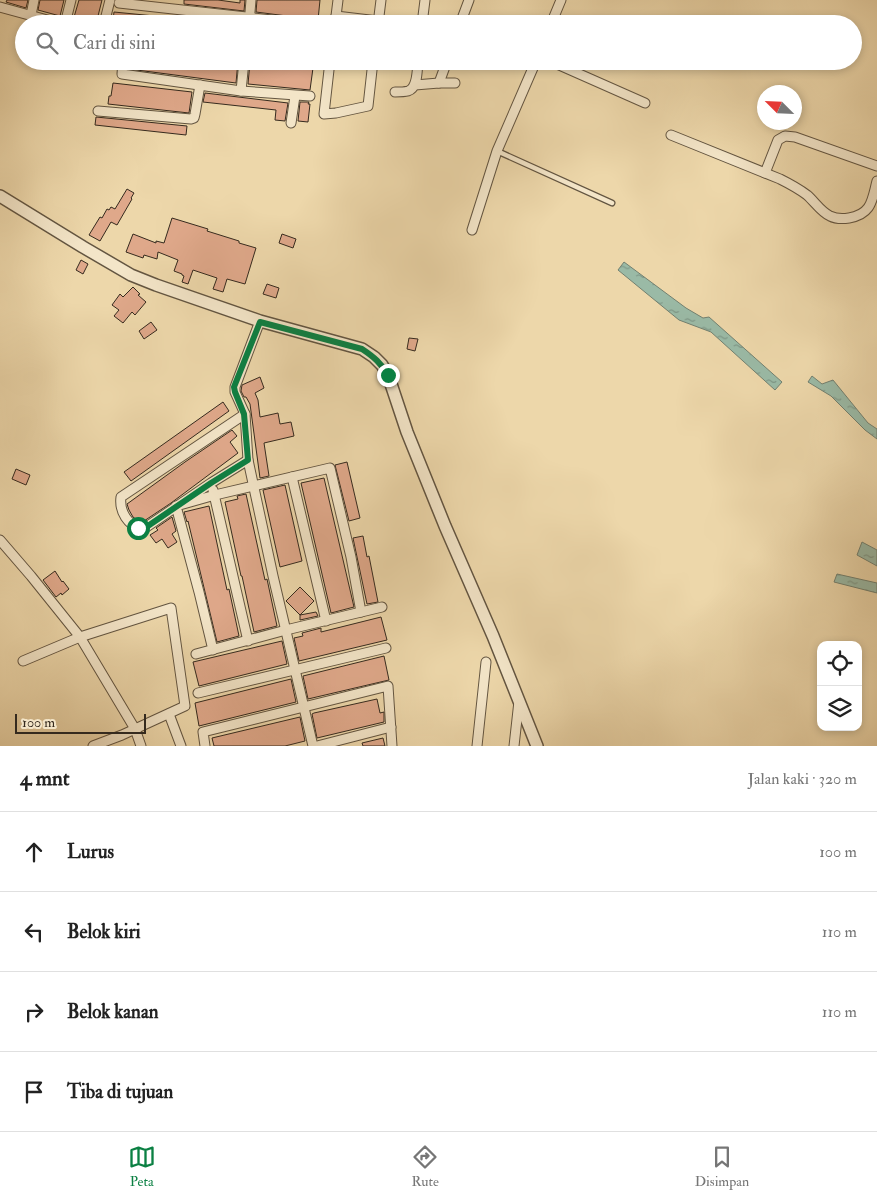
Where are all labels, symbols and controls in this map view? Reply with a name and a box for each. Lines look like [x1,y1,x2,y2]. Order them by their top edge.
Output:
search box [15,15,862,70]
icon: search [33,29,61,57]
text: Cari di sini [73,31,156,55]
north arrow [757,85,802,130]
route end [377,364,400,387]
route start [127,517,150,540]
map controls [817,641,862,731]
button: locate [817,641,862,686]
button: layers [817,686,862,731]
scale bar [15,711,146,734]
text: 100 m [22,714,55,731]
text: 4 mnt [20,765,70,792]
text: Jalan kaki · 320 m [748,769,857,789]
icon: ahead [20,838,48,866]
text: Lurus [67,840,114,864]
text: 100 m [819,842,857,862]
icon: left [20,918,48,946]
text: Belok kiri [67,920,141,944]
text: 110 m [822,922,857,942]
icon: right [20,998,48,1026]
text: Belok kanan [67,1000,158,1024]
text: 110 m [822,1002,857,1022]
icon: arrive [20,1078,48,1106]
text: Tiba di tujuan [67,1080,173,1104]
tab: Peta [128,1143,156,1190]
tab: Rute [411,1143,439,1190]
tab: Disimpan [695,1143,749,1190]

